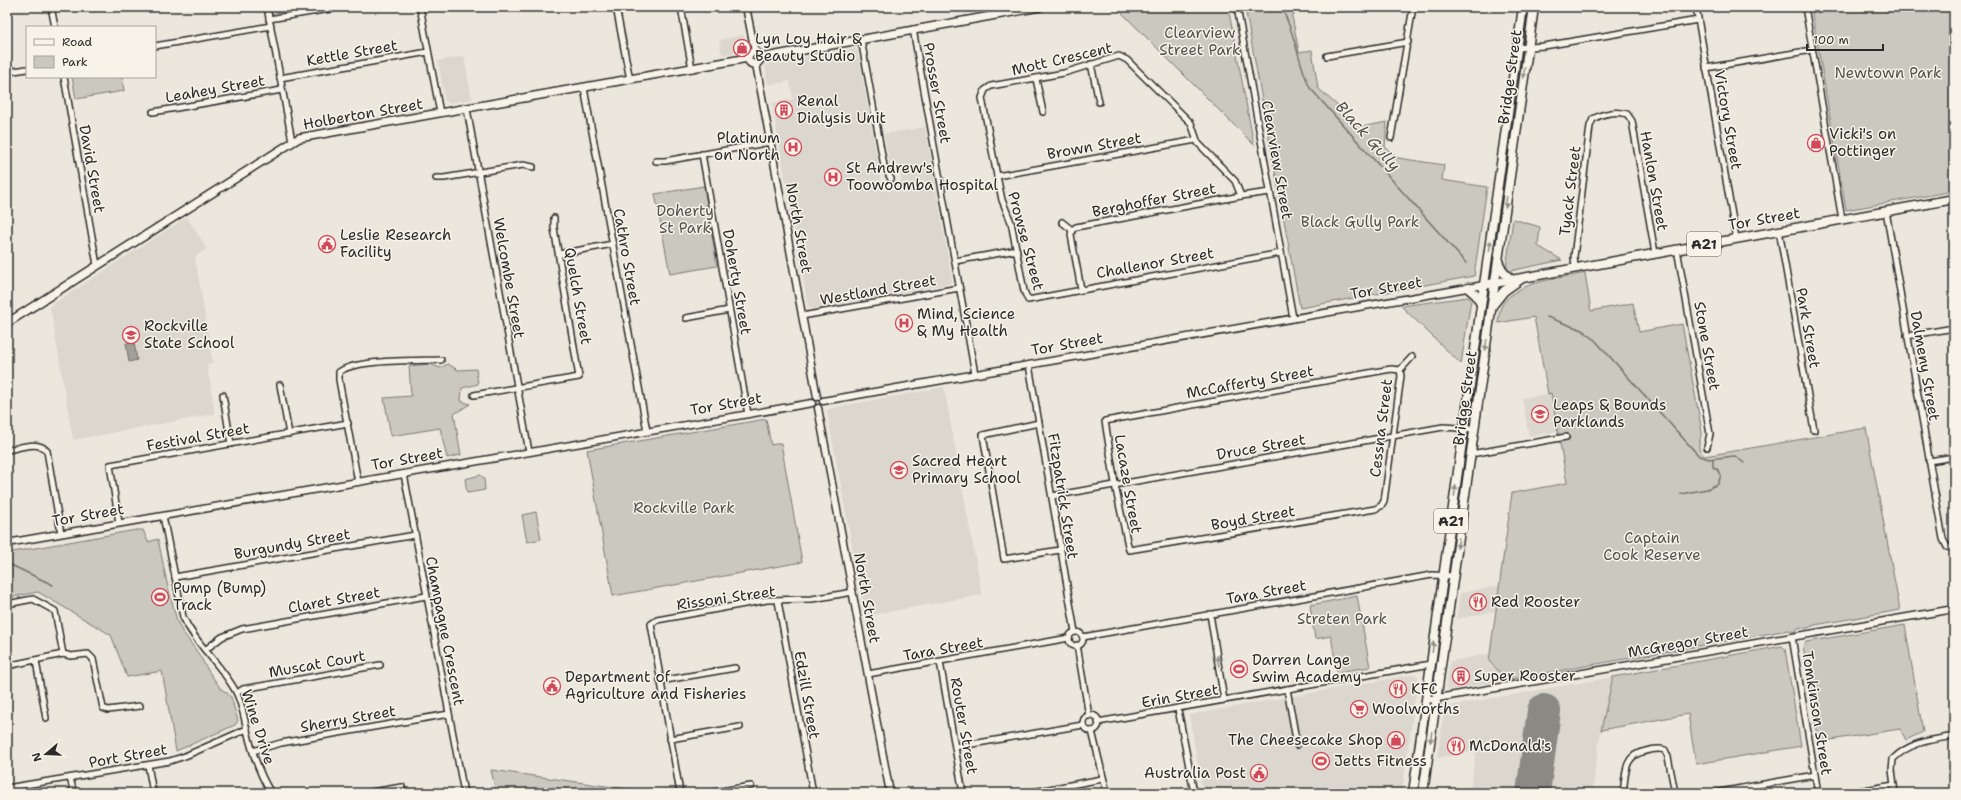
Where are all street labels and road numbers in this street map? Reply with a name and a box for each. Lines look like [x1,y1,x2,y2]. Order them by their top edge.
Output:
street label: Bridge Street [1493,28,1527,126]
street label: Kettle Street [305,35,399,71]
street label: Mott Crescent [1010,38,1114,80]
street label: Prosser Street [918,41,956,145]
street label: Victory Street [1709,69,1747,171]
street label: Leahey Street [164,70,266,108]
street label: Holberton Street [301,94,425,134]
street label: Clearview Street [1257,99,1297,221]
street label: David Street [74,123,110,215]
street label: Brown Street [1045,128,1143,164]
street label: Hanlon Street [1635,130,1673,232]
street label: Tyack Street [1555,145,1585,237]
street label: Berghoffer Street [1090,178,1218,222]
street label: North Street [781,181,817,275]
street label: Prowse Street [1003,189,1049,293]
street label: Tor Street [1726,203,1802,235]
street label: Cathro Street [609,207,645,307]
street label: Welcombe Street [489,216,529,340]
street label: Doherty Street [718,228,756,336]
road number: A21 [1687,232,1721,256]
street label: Challenor Street [1095,243,1215,283]
street label: Quelch Street [560,246,596,346]
street label: Westland Street [819,270,937,310]
street label: Tor Street [1348,272,1424,304]
street label: Park Street [1791,286,1825,370]
street label: Stone Street [1689,300,1725,392]
street label: Dalmeny Street [1905,309,1945,423]
street label: Tor Street [1029,328,1105,360]
street label: Bridge Street [1448,349,1482,447]
street label: McCafferty Street [1185,361,1315,403]
street label: Cessna Street [1365,378,1397,478]
street label: Tor Street [688,388,764,420]
street label: Festival Street [145,418,251,456]
street label: Druce Street [1215,429,1307,465]
street label: Fitzpatrick Street [1043,432,1083,560]
street label: Lacaze Street [1109,433,1147,535]
street label: Tor Street [369,443,445,475]
street label: Tor Street [50,499,126,531]
street label: Boyd Street [1209,501,1297,535]
road number: A21 [1434,509,1468,533]
street label: Burgundy Street [232,524,352,564]
street label: North Street [849,551,885,645]
street label: Champagne Crescent [421,555,469,707]
street label: Tara Street [1224,575,1308,609]
street label: Rissoni Street [675,581,777,615]
street label: Claret Street [286,582,382,618]
street label: McGregor Street [1626,622,1750,662]
street label: Tara Street [901,632,985,666]
street label: Muscat Court [267,646,367,682]
street label: Edzill Street [789,649,825,741]
street label: Tomkinson Street [1797,649,1837,777]
street label: Router Street [946,676,982,776]
street label: Erin Street [1140,679,1220,713]
street label: Wine Drive [236,687,280,767]
street label: Sherry Street [299,701,397,737]
street label: Port Street [87,739,169,773]

